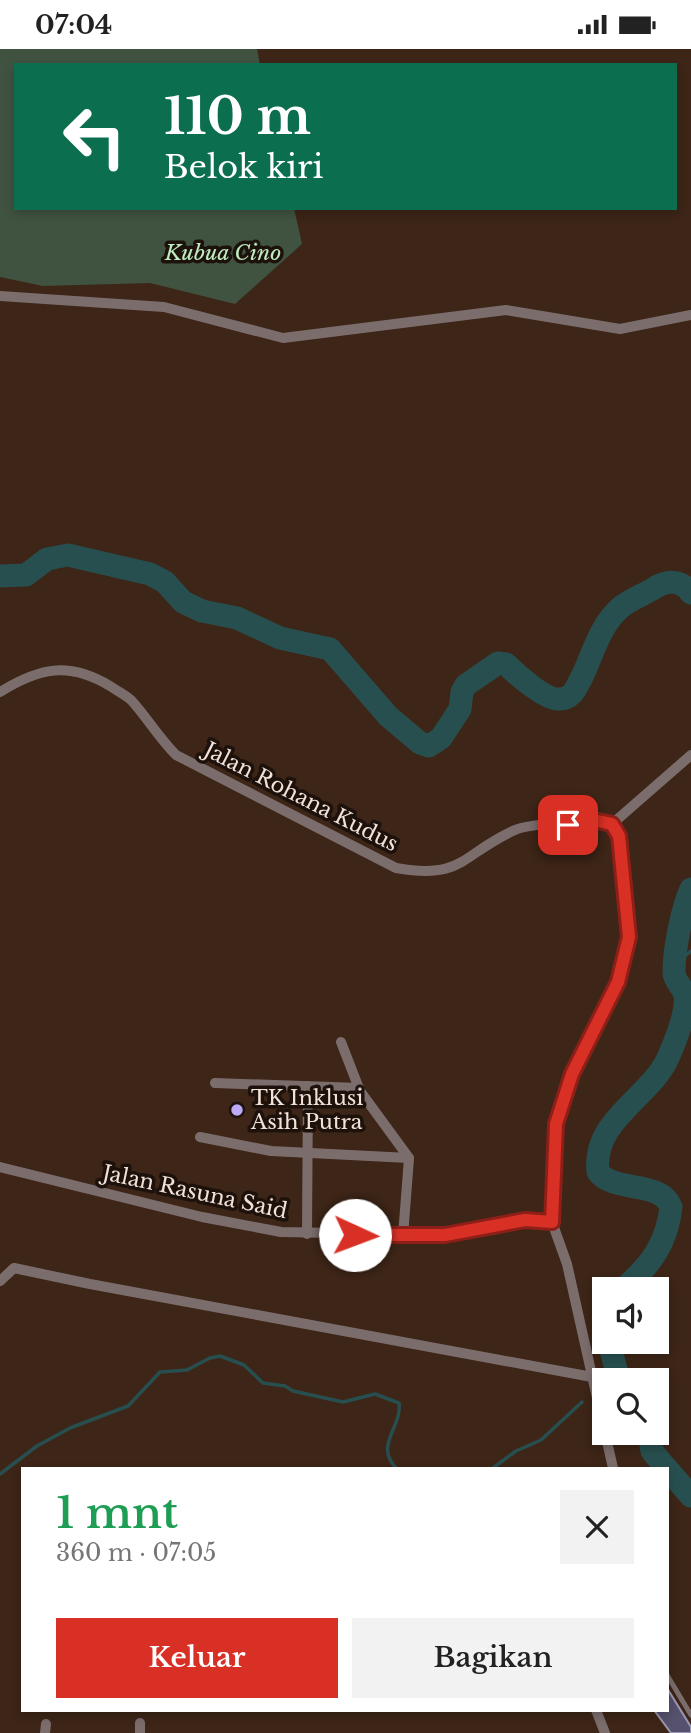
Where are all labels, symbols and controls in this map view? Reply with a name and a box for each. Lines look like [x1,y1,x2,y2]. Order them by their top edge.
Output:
text: 07:04 [35,9,112,41]
text: 110 m [164,86,311,147]
icon: left [49,91,140,182]
text: Belok kiri [164,147,323,187]
park label: Kubua Cino [164,240,281,266]
street label: Jalan Rohana Kudus [197,735,402,857]
pin [538,795,598,855]
icon: arrive [549,806,587,844]
place label: TK Inklusi Asih Putra [250,1085,363,1135]
marker: TK Inklusi Asih Putra [229,1102,245,1118]
street label: Jalan Rasuna Said [97,1159,290,1224]
position arrow [318,1198,392,1272]
map controls [592,1277,669,1445]
button: sound [592,1277,669,1354]
button: search [592,1368,669,1445]
text: 1 mnt [56,1487,178,1539]
button: close [560,1490,634,1564]
text: 360 m · 07:05 [56,1539,216,1567]
button: Keluar [56,1618,338,1698]
button: Bagikan [352,1618,634,1698]

